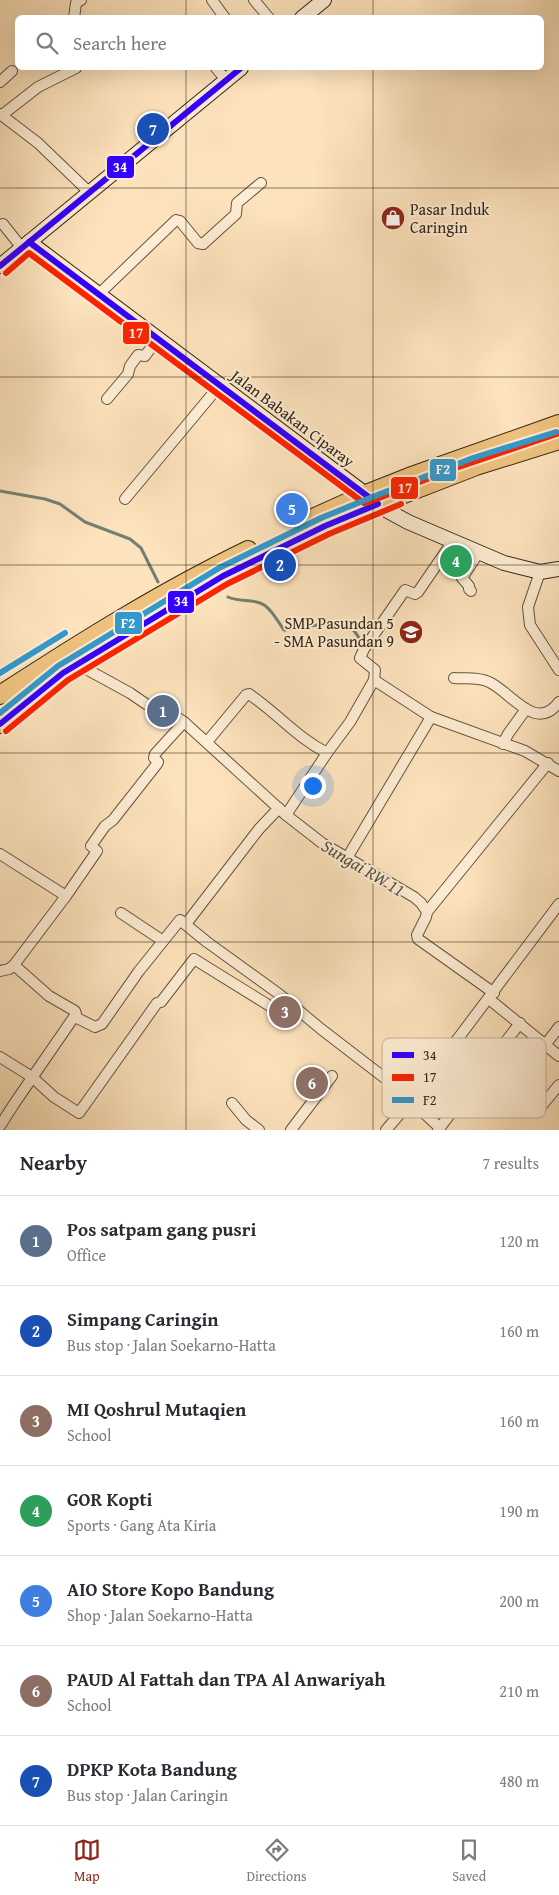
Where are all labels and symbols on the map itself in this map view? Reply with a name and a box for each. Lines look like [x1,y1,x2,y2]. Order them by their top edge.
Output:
pin: 7 [137,110,169,148]
line badge: 34 [106,155,135,179]
text: 34 [113,157,127,177]
place label: Pasar Induk Caringin [410,197,490,239]
shop icon: Pasar Induk Caringin [380,205,406,231]
line badge: 17 [122,321,150,345]
text: 17 [129,323,143,343]
street label: Jalan Babakan Ciparay [225,362,360,472]
line badge: F2 [429,458,457,482]
text: F2 [436,459,450,479]
line badge: 17 [390,476,419,500]
text: 17 [398,478,412,498]
pin: 5 [276,490,308,528]
pin: 4 [440,542,472,580]
pin: 2 [264,546,296,584]
line badge: 34 [167,590,195,614]
text: 34 [174,591,188,611]
line badge: F2 [114,611,143,635]
place label: SMP Pasundan 5 - SMA Pasundan 9 [274,611,394,653]
text: F2 [121,613,135,633]
school or university icon: SMP Pasundan 5 - SMA Pasundan 9 [398,619,424,645]
pin: 1 [147,692,179,730]
your location [300,773,326,799]
water label: Sungai RW 11 [316,832,410,903]
pin: 3 [269,993,301,1031]
legend [382,1038,546,1118]
text: 34 [423,1045,437,1065]
pin: 6 [296,1064,328,1102]
text: 17 [423,1067,437,1087]
text: F2 [423,1090,437,1110]

